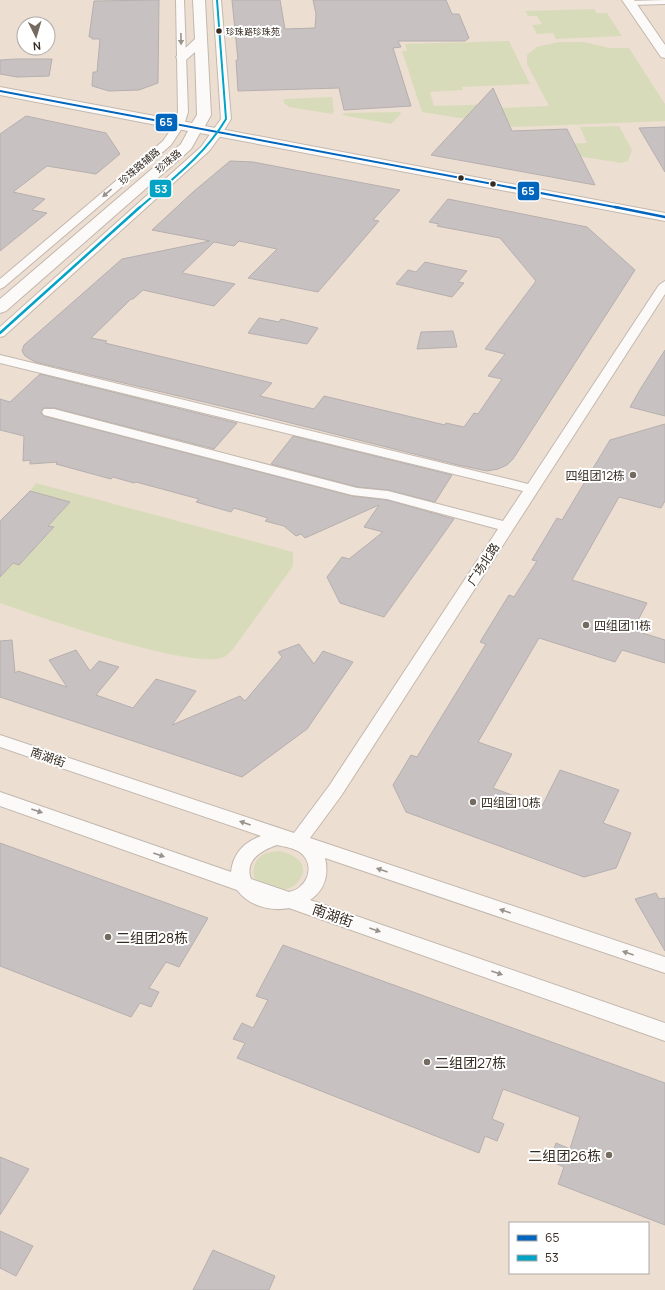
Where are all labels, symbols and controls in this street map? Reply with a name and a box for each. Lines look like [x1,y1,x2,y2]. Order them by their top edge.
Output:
north arrow [16,16,56,56]
place label: 珍珠路珍珠苑 [226,25,280,38]
marker: 珍珠路珍珠苑 [214,26,224,36]
one-way arrow [178,33,184,46]
text: N [32,39,42,54]
line badge: 65 [155,113,178,132]
text: 65 [159,114,173,129]
street label: 珍珠路辅路 [116,144,162,188]
street label: 珍珠路 [152,146,184,176]
unlabelled marker [456,173,466,183]
line badge: 53 [149,179,172,198]
unlabelled marker [488,179,498,189]
text: 53 [155,181,167,196]
line badge: 65 [517,181,540,201]
text: 65 [521,183,535,198]
one-way arrow [102,189,113,198]
place label: 四组团12栋 [565,467,625,484]
marker: 四组团12栋 [628,470,638,480]
street label: 广场北路 [463,539,503,589]
place label: 四组团11栋 [594,617,651,634]
marker: 四组团11栋 [581,620,591,630]
street label: 南湖街 [28,743,68,771]
place label: 四组团10栋 [481,794,541,811]
marker: 四组团10栋 [468,797,478,807]
one-way arrow [31,809,43,815]
one-way arrow [239,820,251,826]
one-way arrow [154,852,166,858]
one-way arrow [375,866,387,872]
street label: 南湖街 [310,899,356,931]
one-way arrow [498,908,510,914]
one-way arrow [369,927,381,933]
place label: 二组团28栋 [116,928,188,947]
marker: 二组团28栋 [103,932,113,942]
one-way arrow [622,950,634,956]
one-way arrow [492,971,504,977]
place label: 二组团27栋 [435,1053,506,1072]
marker: 二组团27栋 [422,1057,432,1067]
place label: 二组团26栋 [528,1146,601,1165]
marker: 二组团26栋 [604,1150,614,1160]
legend [509,1222,649,1274]
text: 65 [545,1229,559,1246]
text: 53 [545,1249,559,1266]

